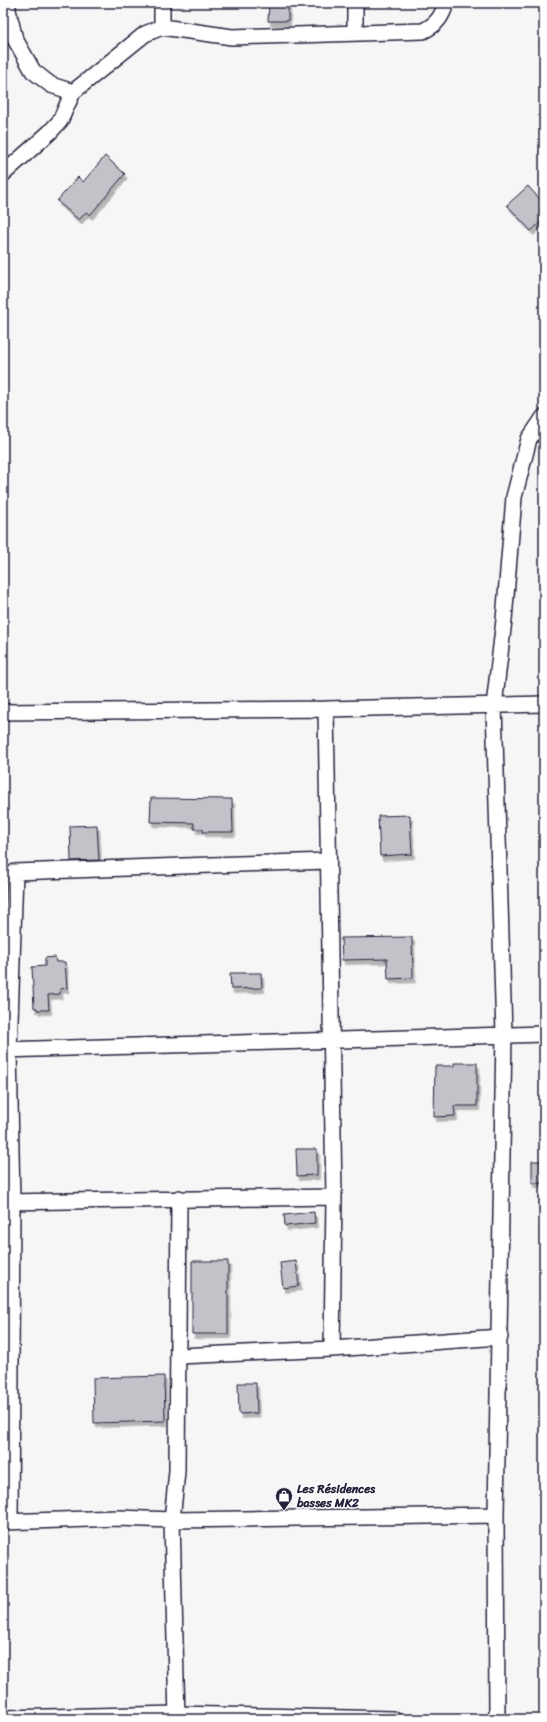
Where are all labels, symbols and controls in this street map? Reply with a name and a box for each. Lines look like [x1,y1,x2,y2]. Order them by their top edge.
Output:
place label: Les Résidences basses MK2 [296,1478,376,1514]
shop icon: Les Résidences basses MK2 [274,1486,294,1511]

